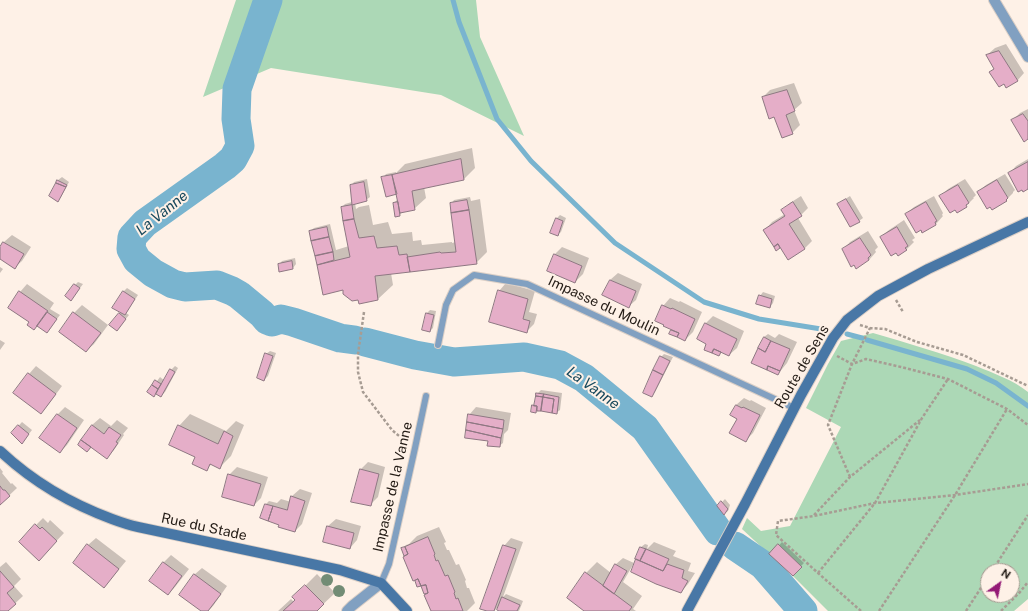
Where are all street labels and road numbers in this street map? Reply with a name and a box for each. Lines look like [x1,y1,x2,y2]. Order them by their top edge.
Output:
street label: Impasse du Moulin [545,273,663,339]
street label: Route de Sens [771,322,833,412]
street label: Impasse de la Vanne [370,420,416,554]
street label: Rue du Stade [160,510,248,544]

